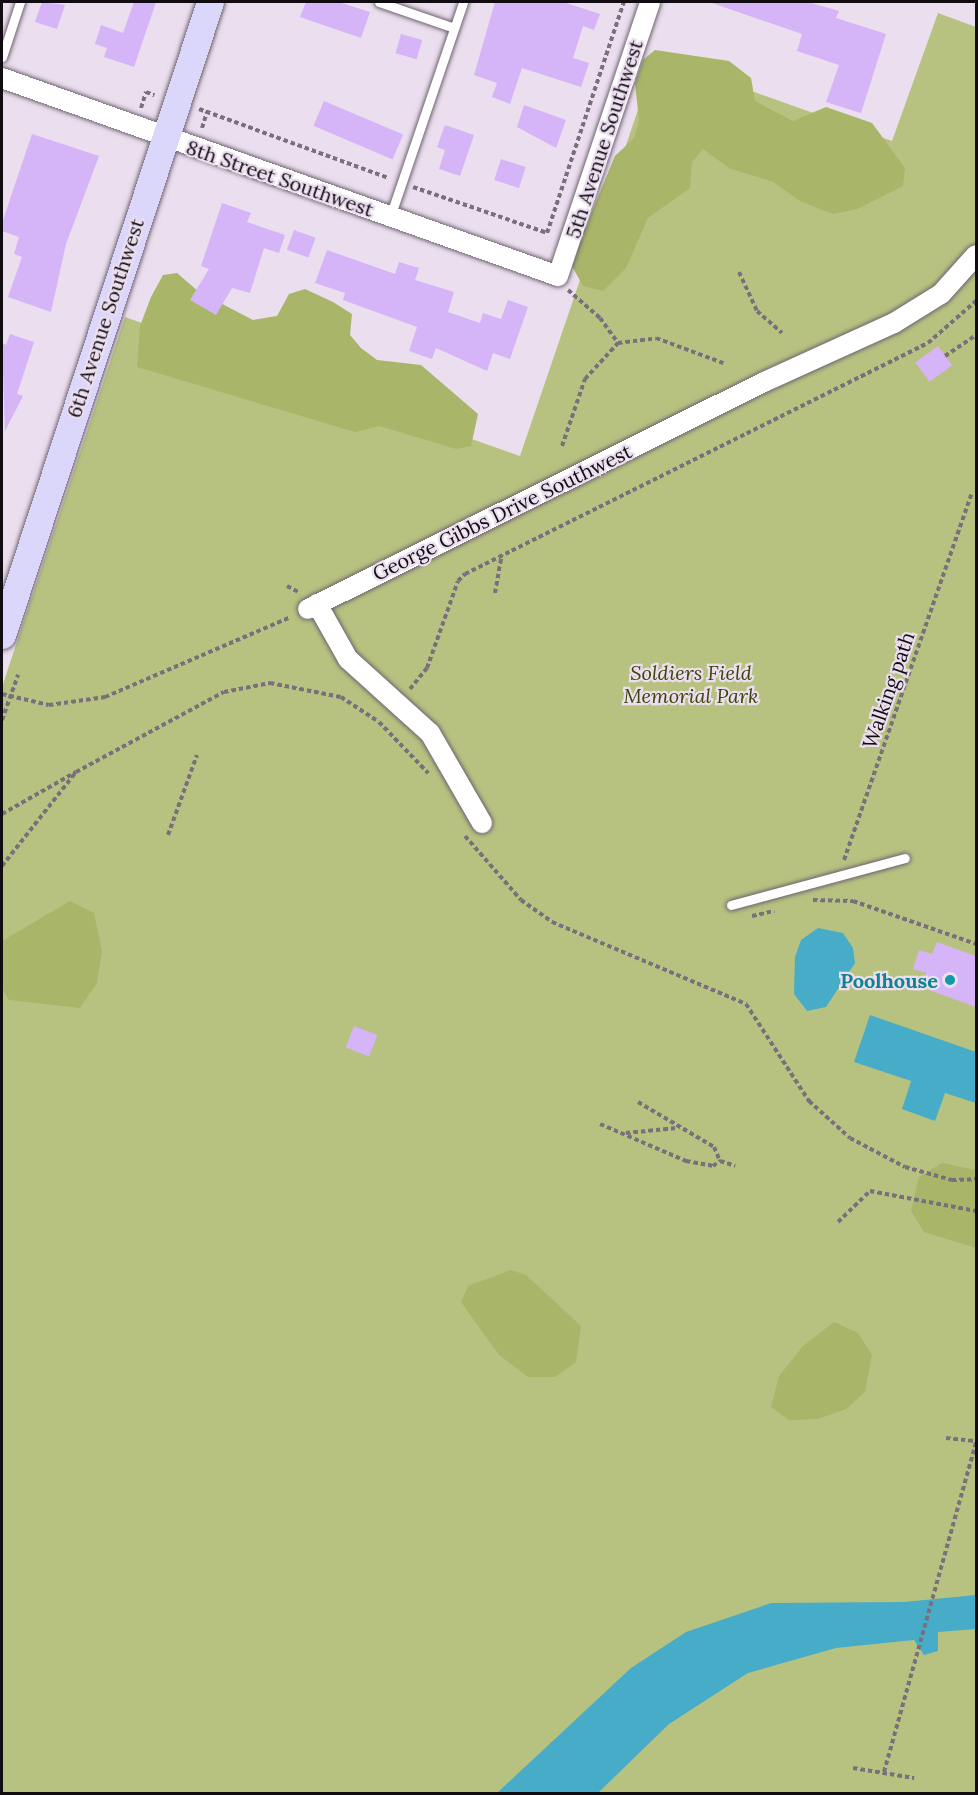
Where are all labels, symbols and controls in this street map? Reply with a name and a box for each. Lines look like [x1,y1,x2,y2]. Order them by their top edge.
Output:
street label: 5th Avenue Southwest [561,37,647,241]
street label: 8th Street Southwest [183,135,377,221]
street label: 6th Avenue Southwest [61,215,149,421]
street label: George Gibbs Drive Southwest [368,439,636,585]
street label: Walking path [857,629,919,751]
park label: Soldiers Field Memorial Park [624,661,758,708]
place label: Poolhouse [840,968,938,992]
marker: Poolhouse [943,973,957,987]

